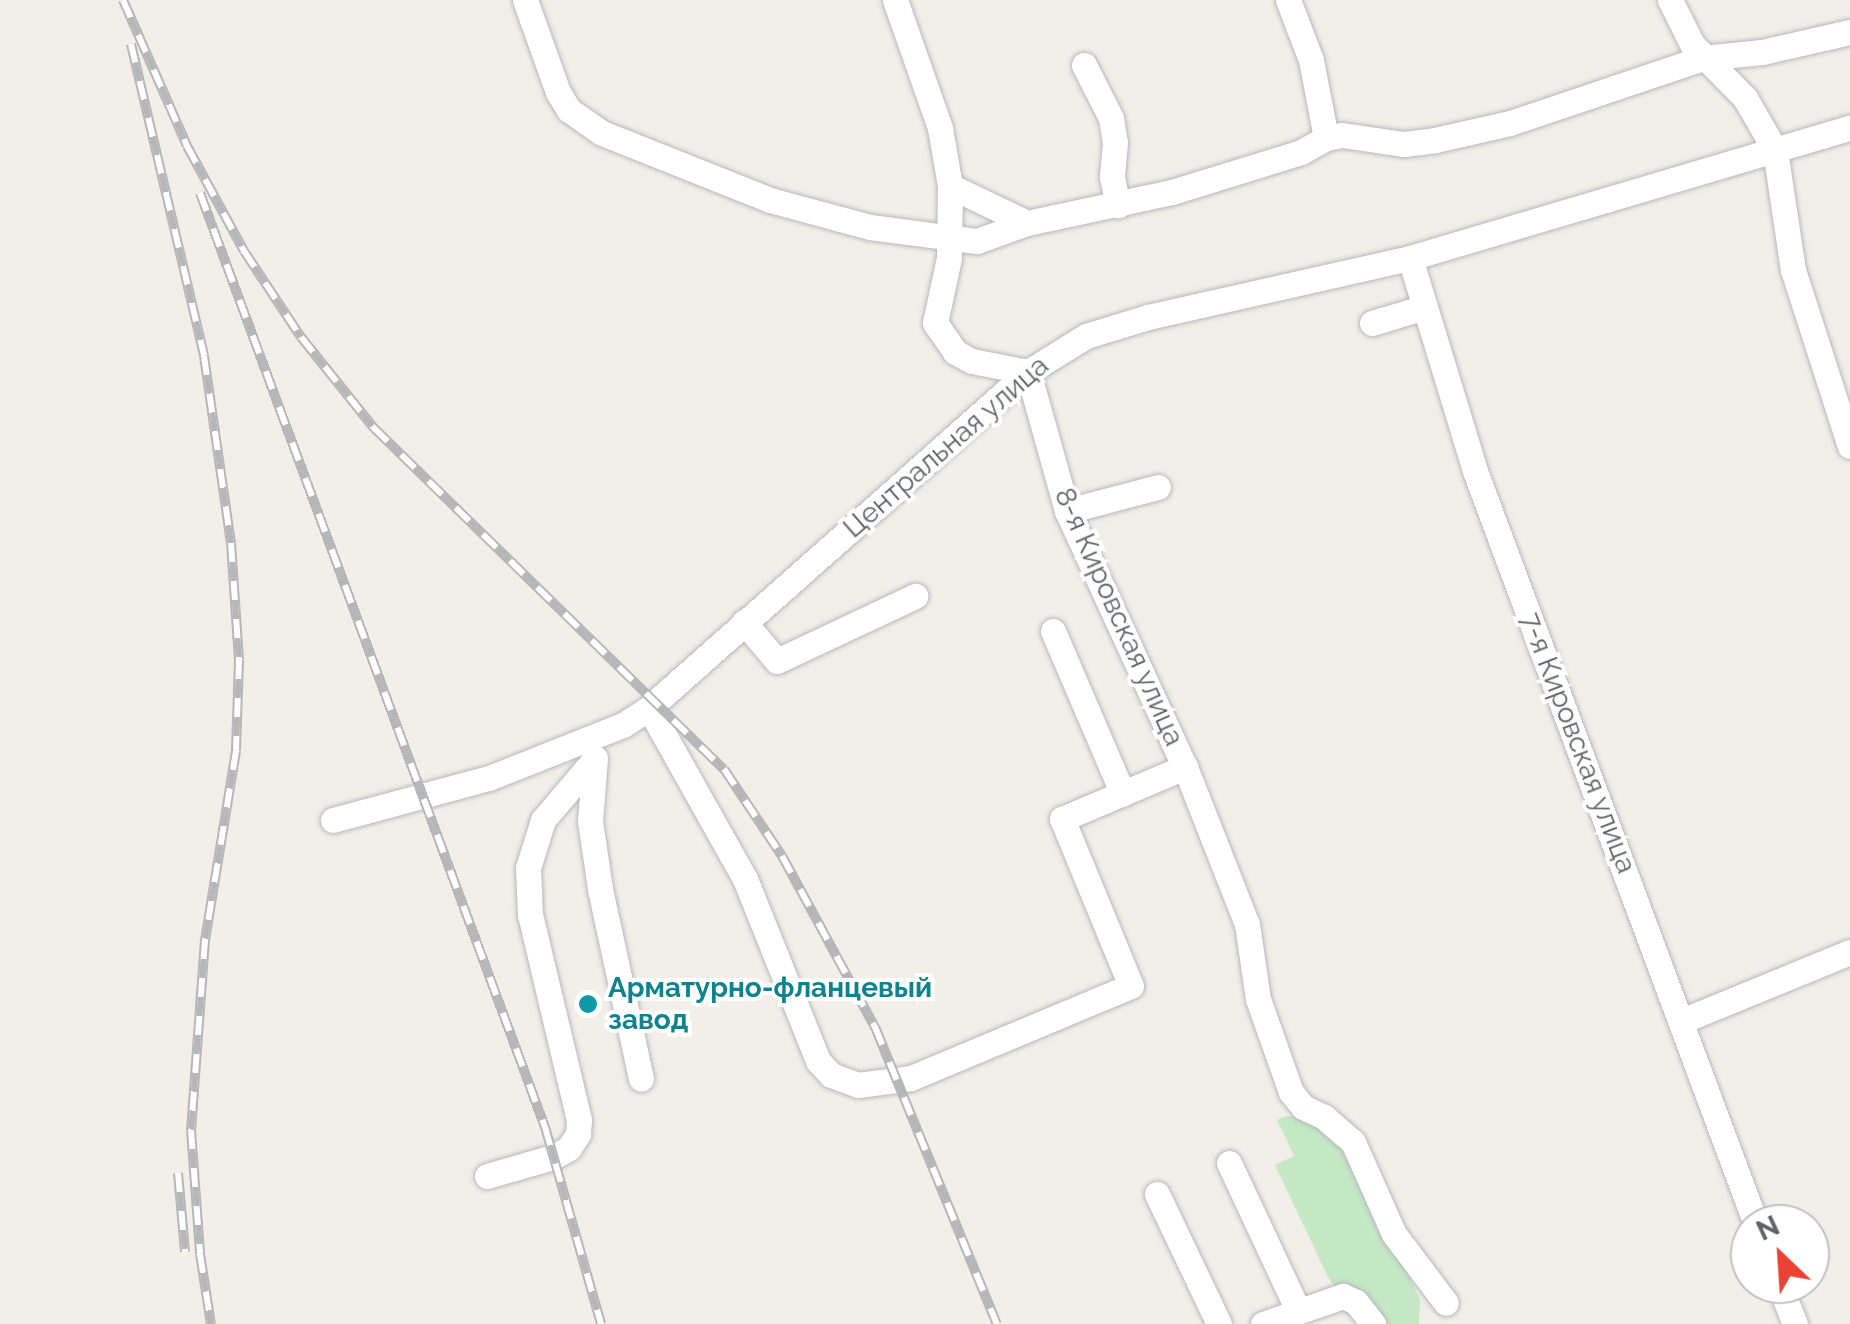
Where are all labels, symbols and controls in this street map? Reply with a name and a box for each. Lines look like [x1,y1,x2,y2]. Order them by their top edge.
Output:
street label: Центральная улица [836,349,1056,545]
street label: 8-я Кировская улица [1047,483,1191,751]
street label: 7-я Кировская улица [1513,608,1643,878]
place label: Арматурно-фланцевый завод [608,971,932,1037]
marker: Арматурно-фланцевый завод [577,993,599,1015]
north arrow [1730,1204,1830,1304]
text: N [1751,1209,1785,1248]

